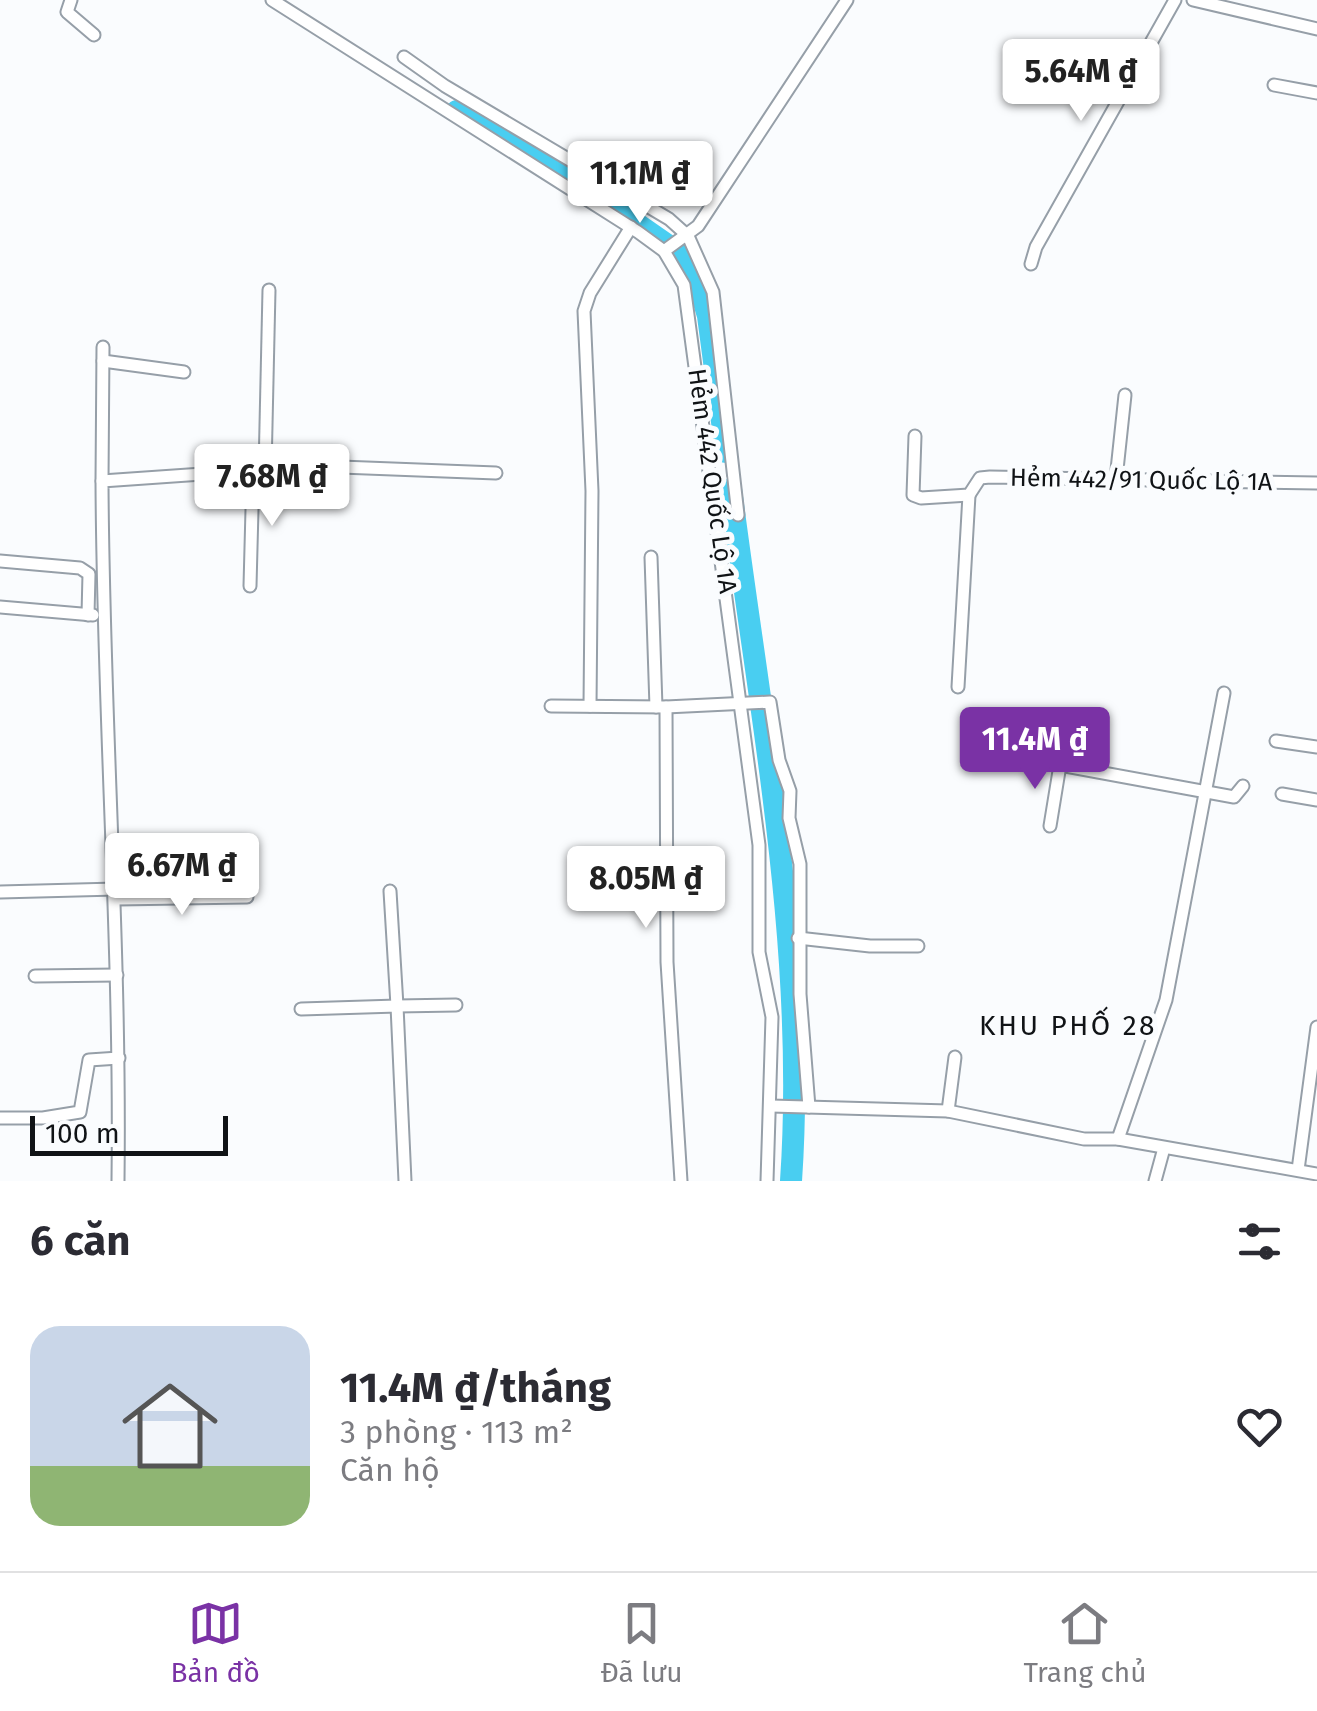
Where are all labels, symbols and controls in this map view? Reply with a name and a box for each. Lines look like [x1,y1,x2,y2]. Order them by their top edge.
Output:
pin: 5.64M ₫ [989,39,1173,124]
text: 5.64M ₫ [1025,52,1137,90]
pin: 11.1M ₫ [548,141,732,226]
text: 11.1M ₫ [590,154,690,192]
street label: Hẻm 442 Quốc Lộ 1A [681,366,744,596]
pin: 7.68M ₫ [180,444,364,529]
text: 7.68M ₫ [216,457,328,495]
street label: Hẻm 442/91 Quốc Lộ 1A [1010,462,1273,497]
pin: 11.4M ₫ [943,707,1127,792]
text: 11.4M ₫ [982,720,1088,758]
pin: 6.67M ₫ [90,833,274,918]
text: 6.67M ₫ [127,846,237,884]
pin: 8.05M ₫ [554,846,738,931]
text: 8.05M ₫ [589,859,703,897]
district label: KHU PHỐ 28 [979,1006,1157,1042]
scale bar [30,1111,228,1156]
text: 100 m [45,1117,120,1150]
icon: filters [1232,1214,1287,1269]
text: 6 căn [30,1216,131,1266]
text: 11.4M ₫/tháng [340,1363,611,1413]
icon: home [110,1366,230,1486]
icon: heart [1232,1399,1287,1454]
text: 3 phòng · 113 m² [340,1413,573,1451]
text: Căn hộ [340,1451,440,1489]
tab: Bản đồ [170,1596,260,1689]
tab: Đã lưu [601,1596,683,1689]
tab: Trang chủ [1023,1596,1147,1689]

